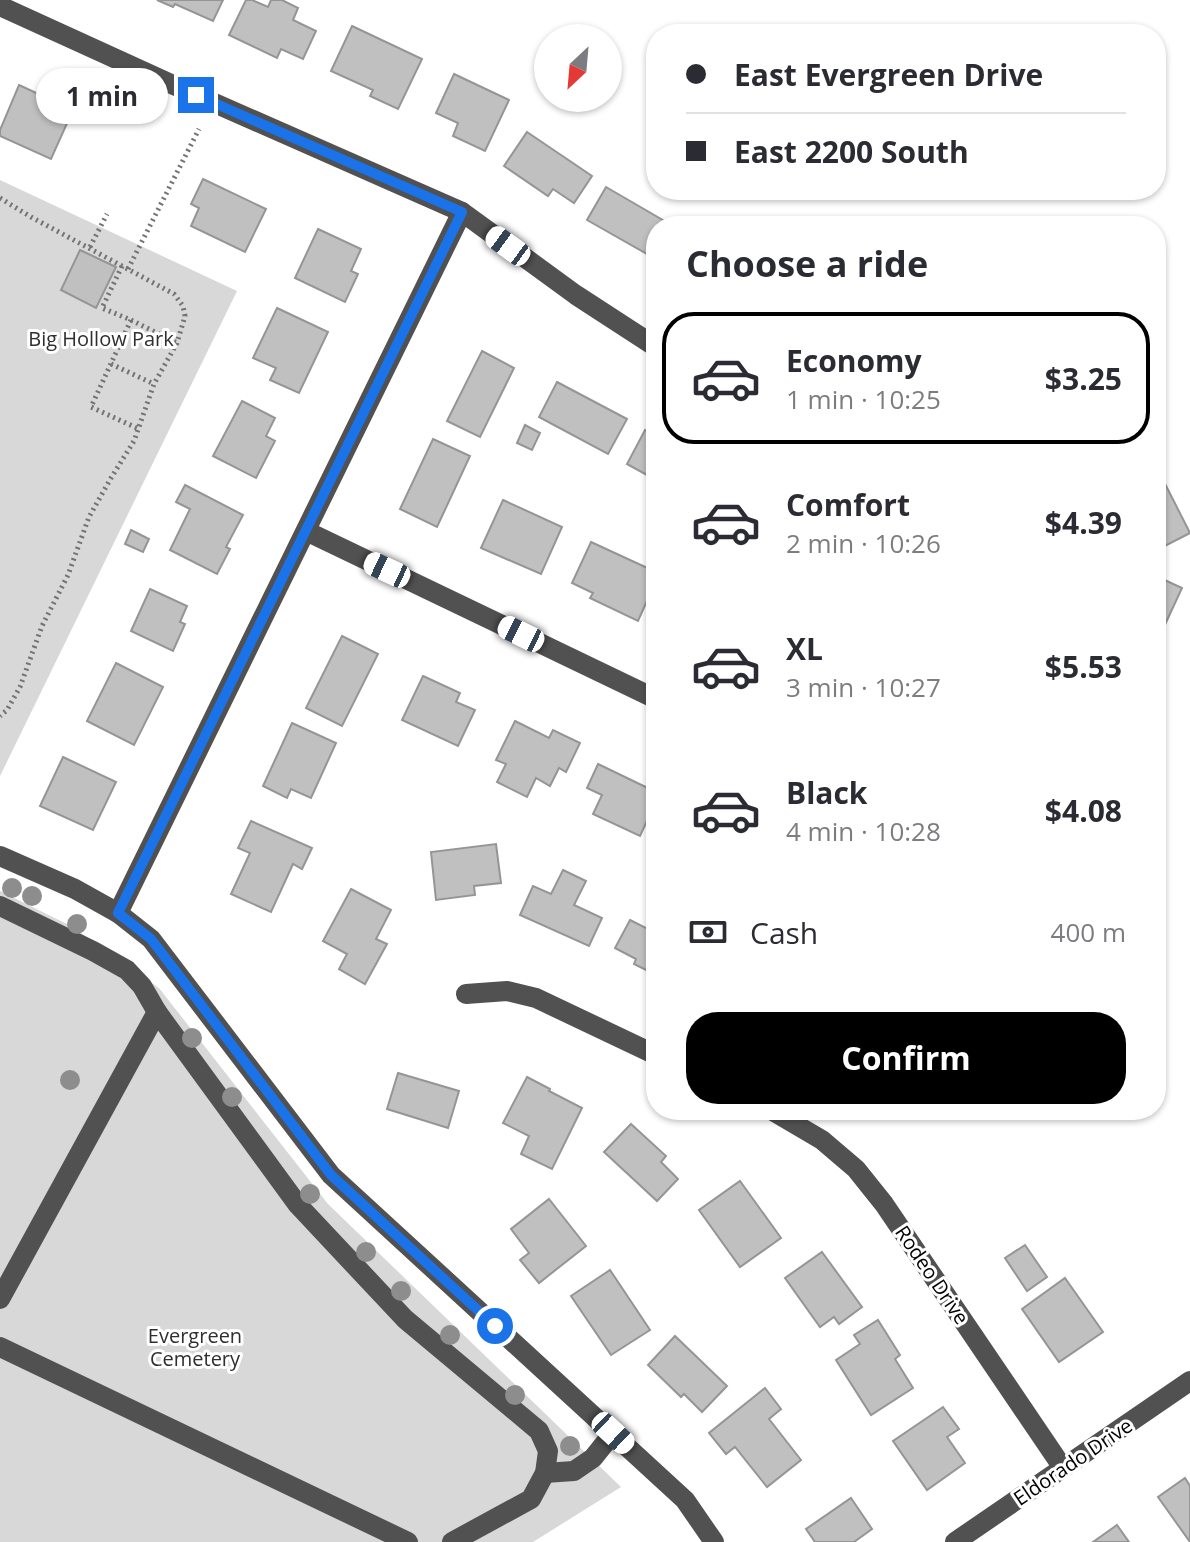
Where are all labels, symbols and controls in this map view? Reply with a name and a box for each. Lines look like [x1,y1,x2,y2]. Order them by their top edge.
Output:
north arrow [534,24,622,112]
map controls [534,24,622,112]
text: East Evergreen Drive [734,54,1043,95]
callout: 1 min [36,67,168,123]
route end [178,77,214,113]
text: 1 min [66,78,138,114]
text: East 2200 South [734,131,969,172]
car [482,222,534,270]
text: Choose a ride [686,239,928,288]
park label: Big Hollow Park [28,325,174,352]
text: Economy [786,340,922,381]
icon: car [690,342,762,414]
text: $3.25 [1045,358,1122,399]
text: 1 min · 10:25 [786,381,941,417]
text: Comfort [786,484,910,525]
icon: car [690,486,762,558]
text: $4.39 [1045,502,1122,543]
text: 2 min · 10:26 [786,525,941,561]
car [360,549,414,591]
car [494,613,548,655]
text: XL [786,628,823,669]
icon: car [690,630,762,702]
text: $5.53 [1045,646,1122,687]
text: 3 min · 10:27 [786,669,941,705]
text: Black [786,772,867,813]
icon: car [690,774,762,846]
text: $4.08 [1045,790,1122,831]
text: 4 min · 10:28 [786,813,941,849]
icon: cash [686,910,730,954]
text: Cash [750,912,818,953]
text: 400 m [1051,914,1126,950]
button: Confirm [686,1012,1126,1104]
street label: Rodeo Drive [889,1220,975,1330]
route start [477,1308,513,1344]
park label: Evergreen Cemetery [148,1322,242,1372]
car [587,1408,639,1458]
street label: Eldorado Drive [1008,1412,1138,1511]

